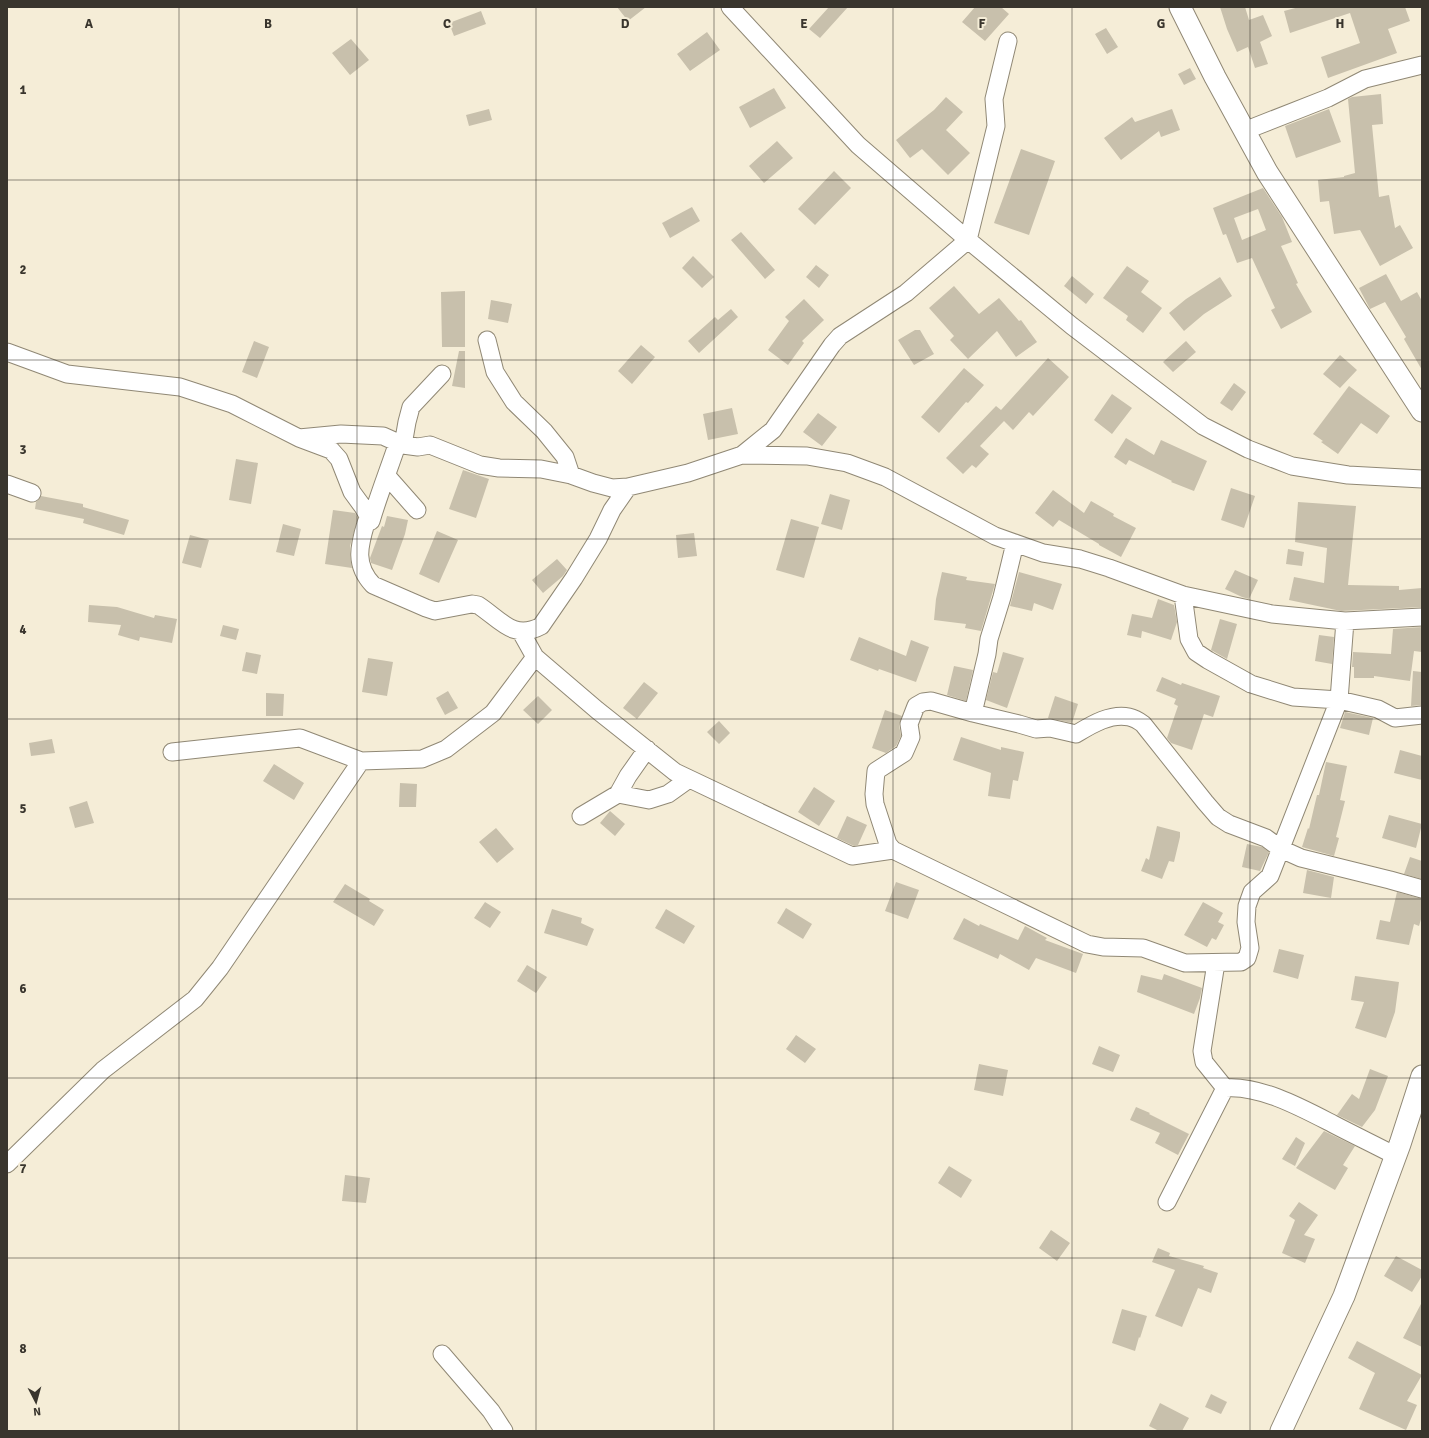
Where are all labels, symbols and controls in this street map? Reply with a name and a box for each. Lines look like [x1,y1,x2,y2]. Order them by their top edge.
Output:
text: A [85,16,94,32]
text: B [264,16,272,32]
text: C [443,16,451,32]
text: D [621,16,630,32]
text: E [800,16,808,32]
text: F [979,16,986,32]
text: G [1157,16,1165,32]
text: H [1336,16,1344,32]
text: 1 [19,82,27,98]
text: 2 [19,262,27,278]
text: 3 [19,442,27,458]
text: 4 [19,622,27,638]
text: 5 [19,801,27,817]
text: 6 [19,981,27,997]
text: 7 [19,1161,27,1177]
text: 8 [19,1341,27,1357]
north arrow [16,1382,56,1422]
text: N [33,1405,41,1418]

